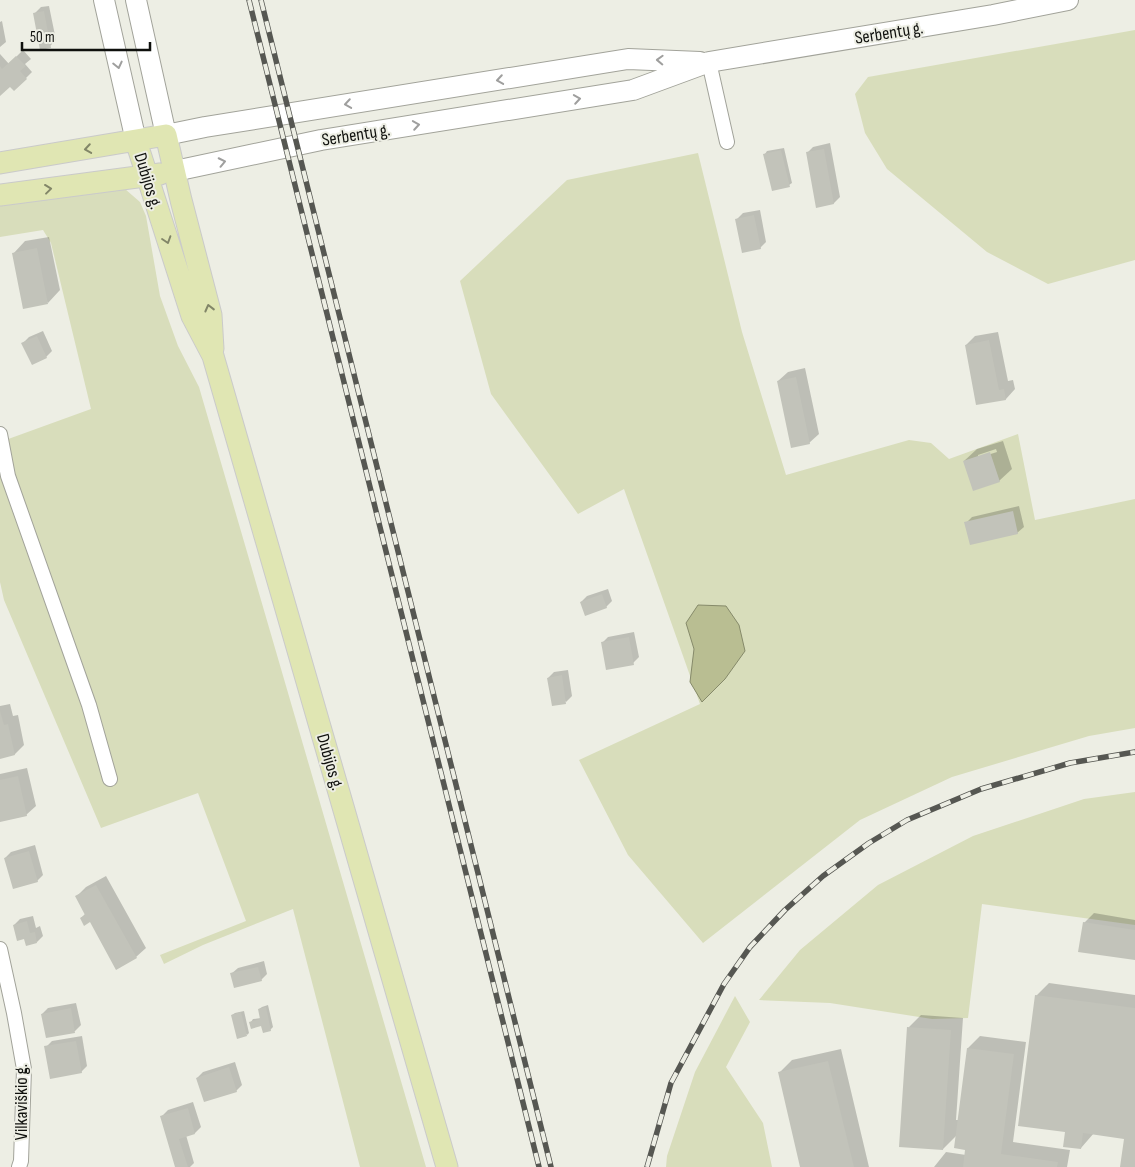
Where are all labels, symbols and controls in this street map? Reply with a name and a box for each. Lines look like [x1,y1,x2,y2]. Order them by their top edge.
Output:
street label: Serbentų g. [853,17,925,49]
scale bar [22,20,150,52]
text: 50 m [30,28,55,47]
one-way arrow [656,55,664,66]
one-way arrow [113,60,123,69]
one-way arrow [495,74,504,84]
one-way arrow [572,95,581,105]
one-way arrow [343,98,351,109]
street label: Serbentų g. [320,119,392,151]
one-way arrow [413,120,421,131]
one-way arrow [83,143,92,153]
street label: Dubijos g. [130,150,166,212]
one-way arrow [218,157,227,168]
one-way arrow [45,184,53,195]
one-way arrow [161,235,171,243]
one-way arrow [204,303,215,312]
street label: Dubijos g. [312,731,348,793]
street label: Vilkaviškio g. [11,1064,32,1140]

